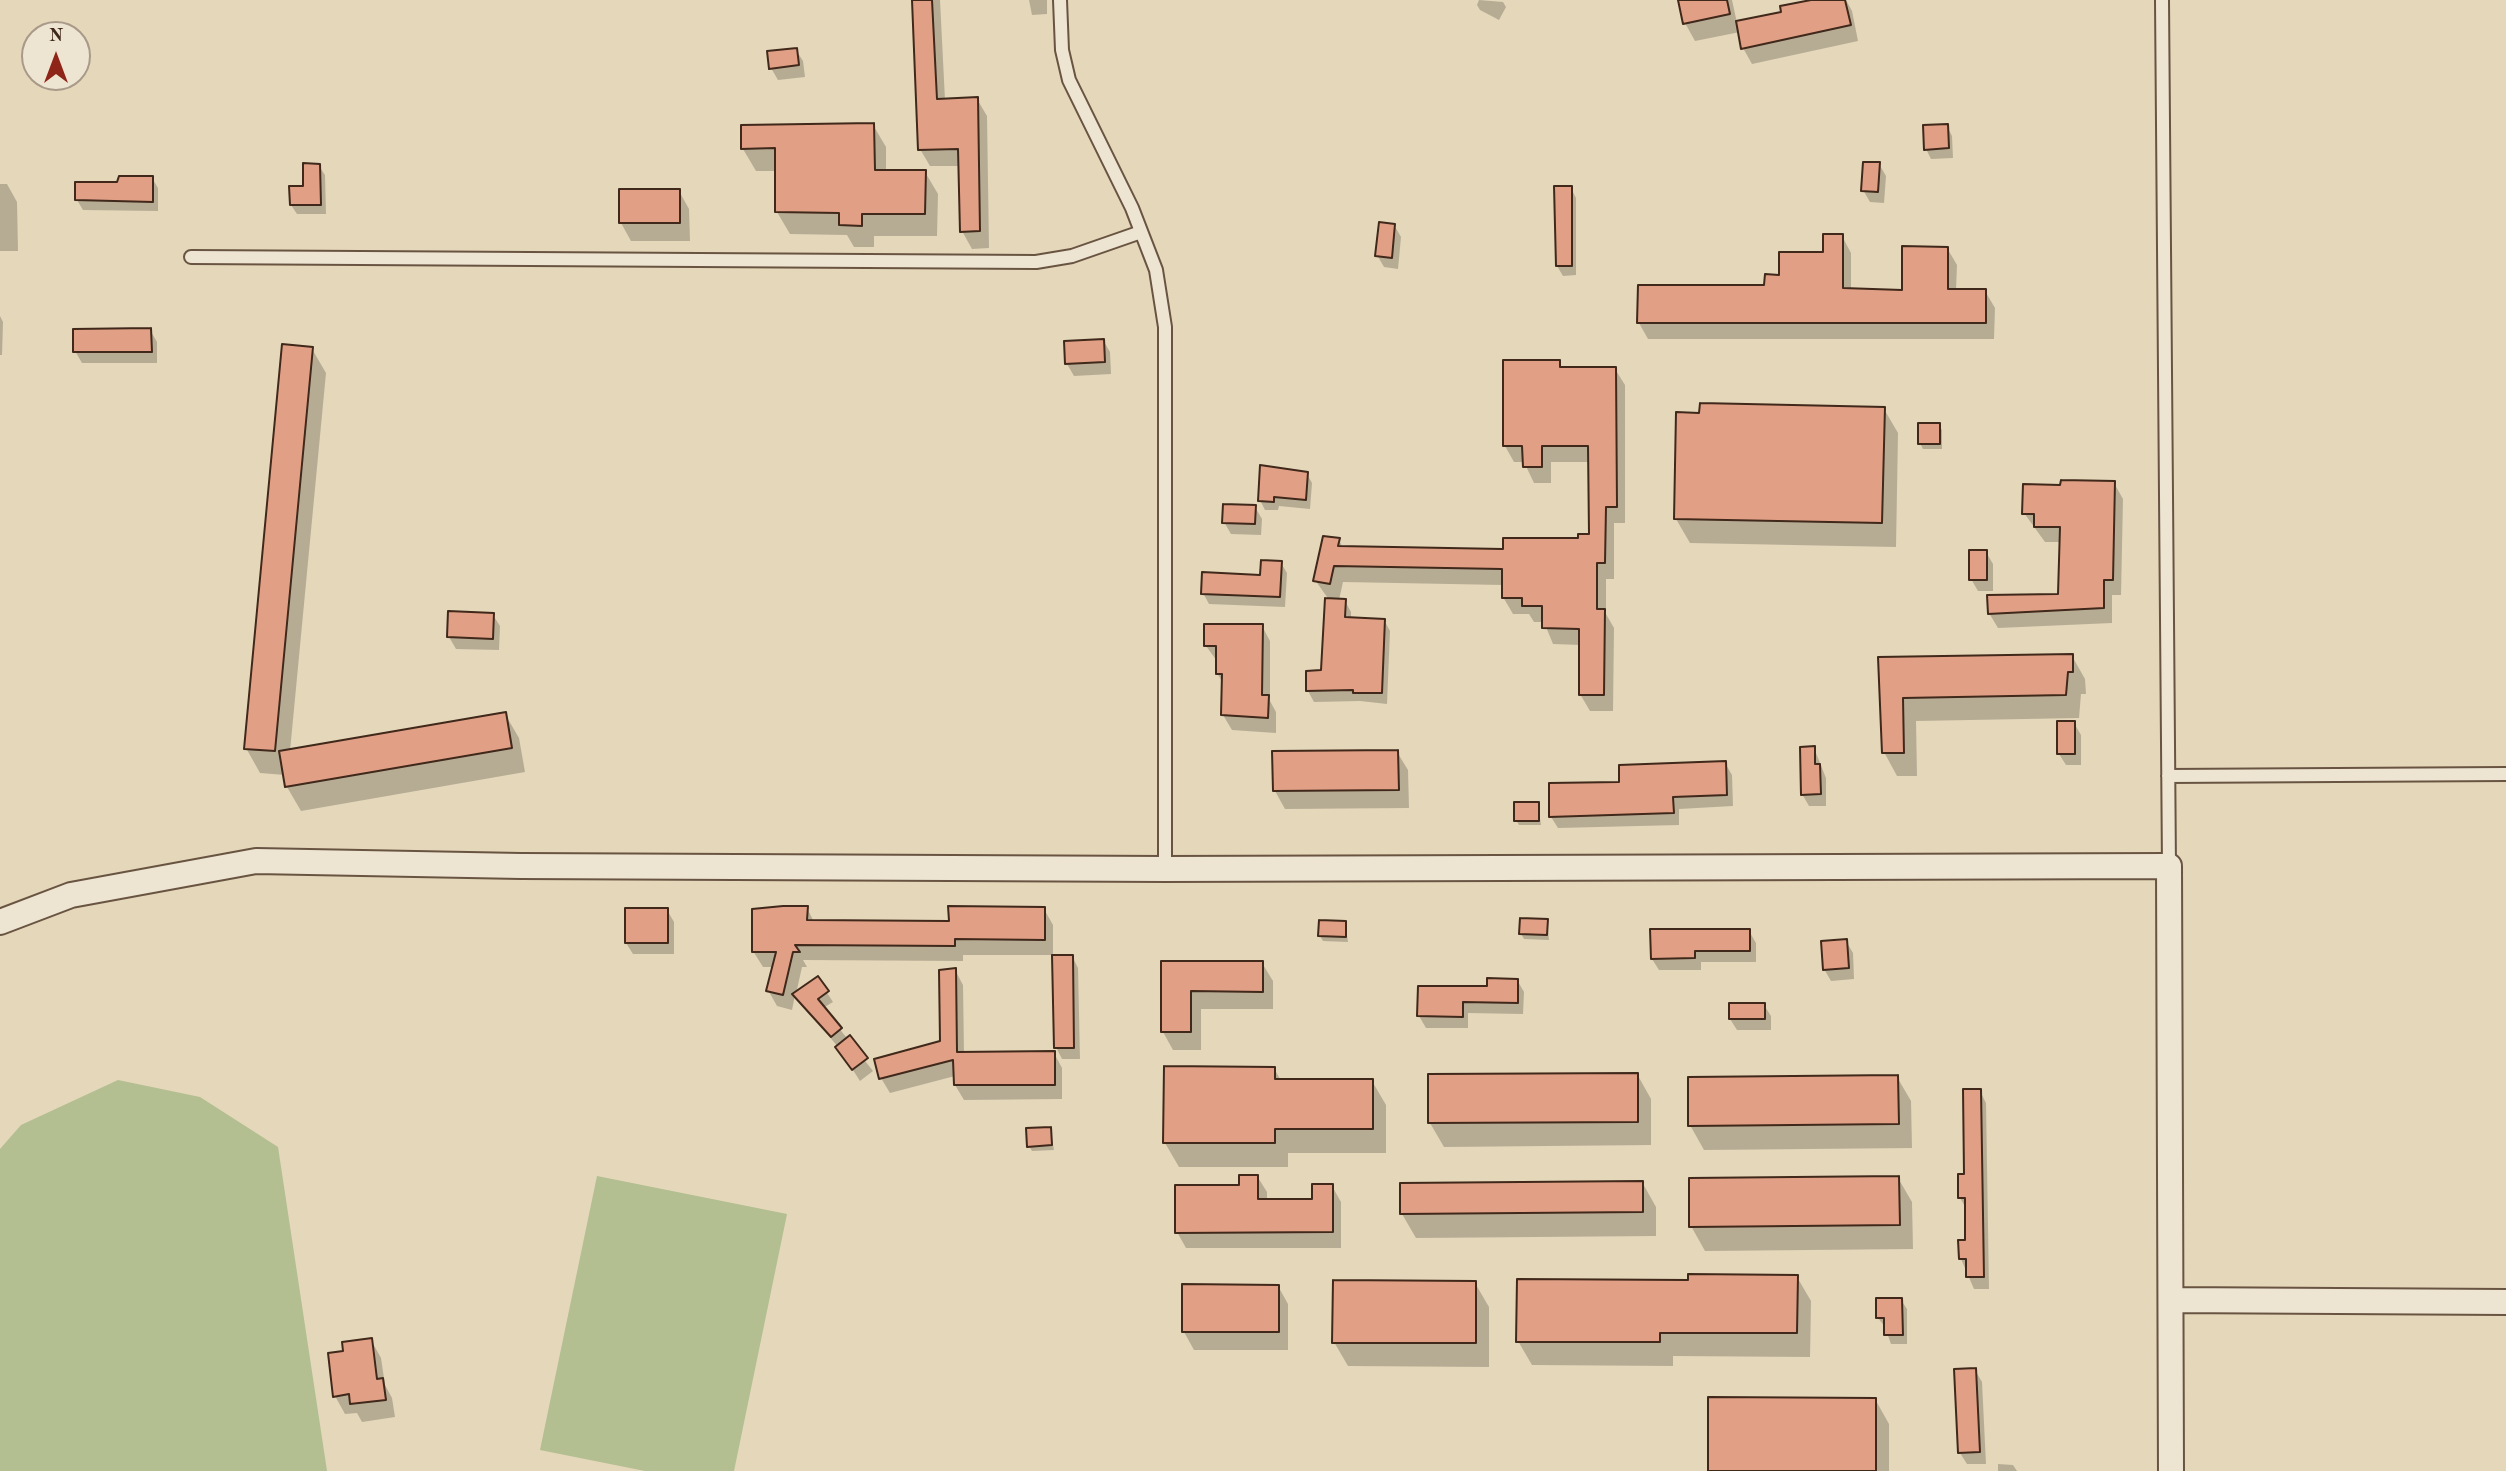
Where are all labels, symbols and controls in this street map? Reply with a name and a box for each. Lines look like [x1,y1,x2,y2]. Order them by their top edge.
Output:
north arrow [21,21,91,91]
text: N [49,27,63,46]

